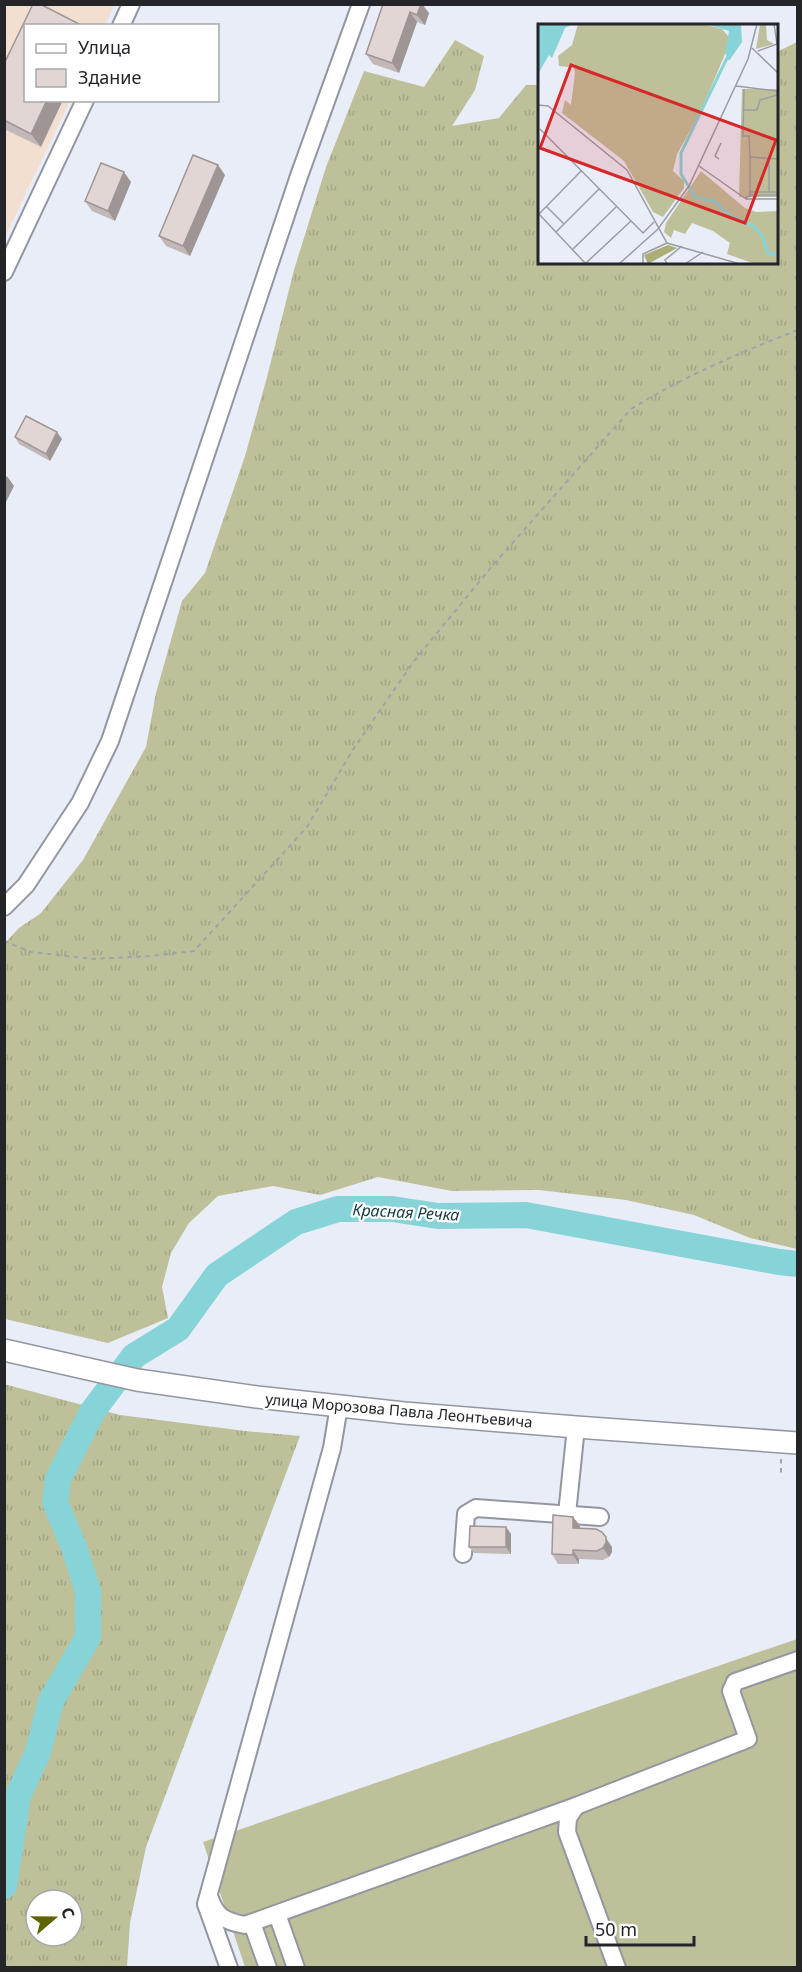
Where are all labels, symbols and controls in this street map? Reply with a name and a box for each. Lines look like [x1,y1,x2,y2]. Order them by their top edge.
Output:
legend [24,24,219,102]
inset map [538,24,778,264]
text: Улица [78,35,131,59]
text: Здание [78,65,142,89]
water label: Красная Речка [352,1198,460,1226]
street label: улица Морозова Павла Леонтьевича [265,1388,533,1432]
north arrow [24,1888,84,1948]
text: С [56,1904,80,1921]
scale bar [586,1909,694,1947]
text: 50 m [595,1917,637,1941]

